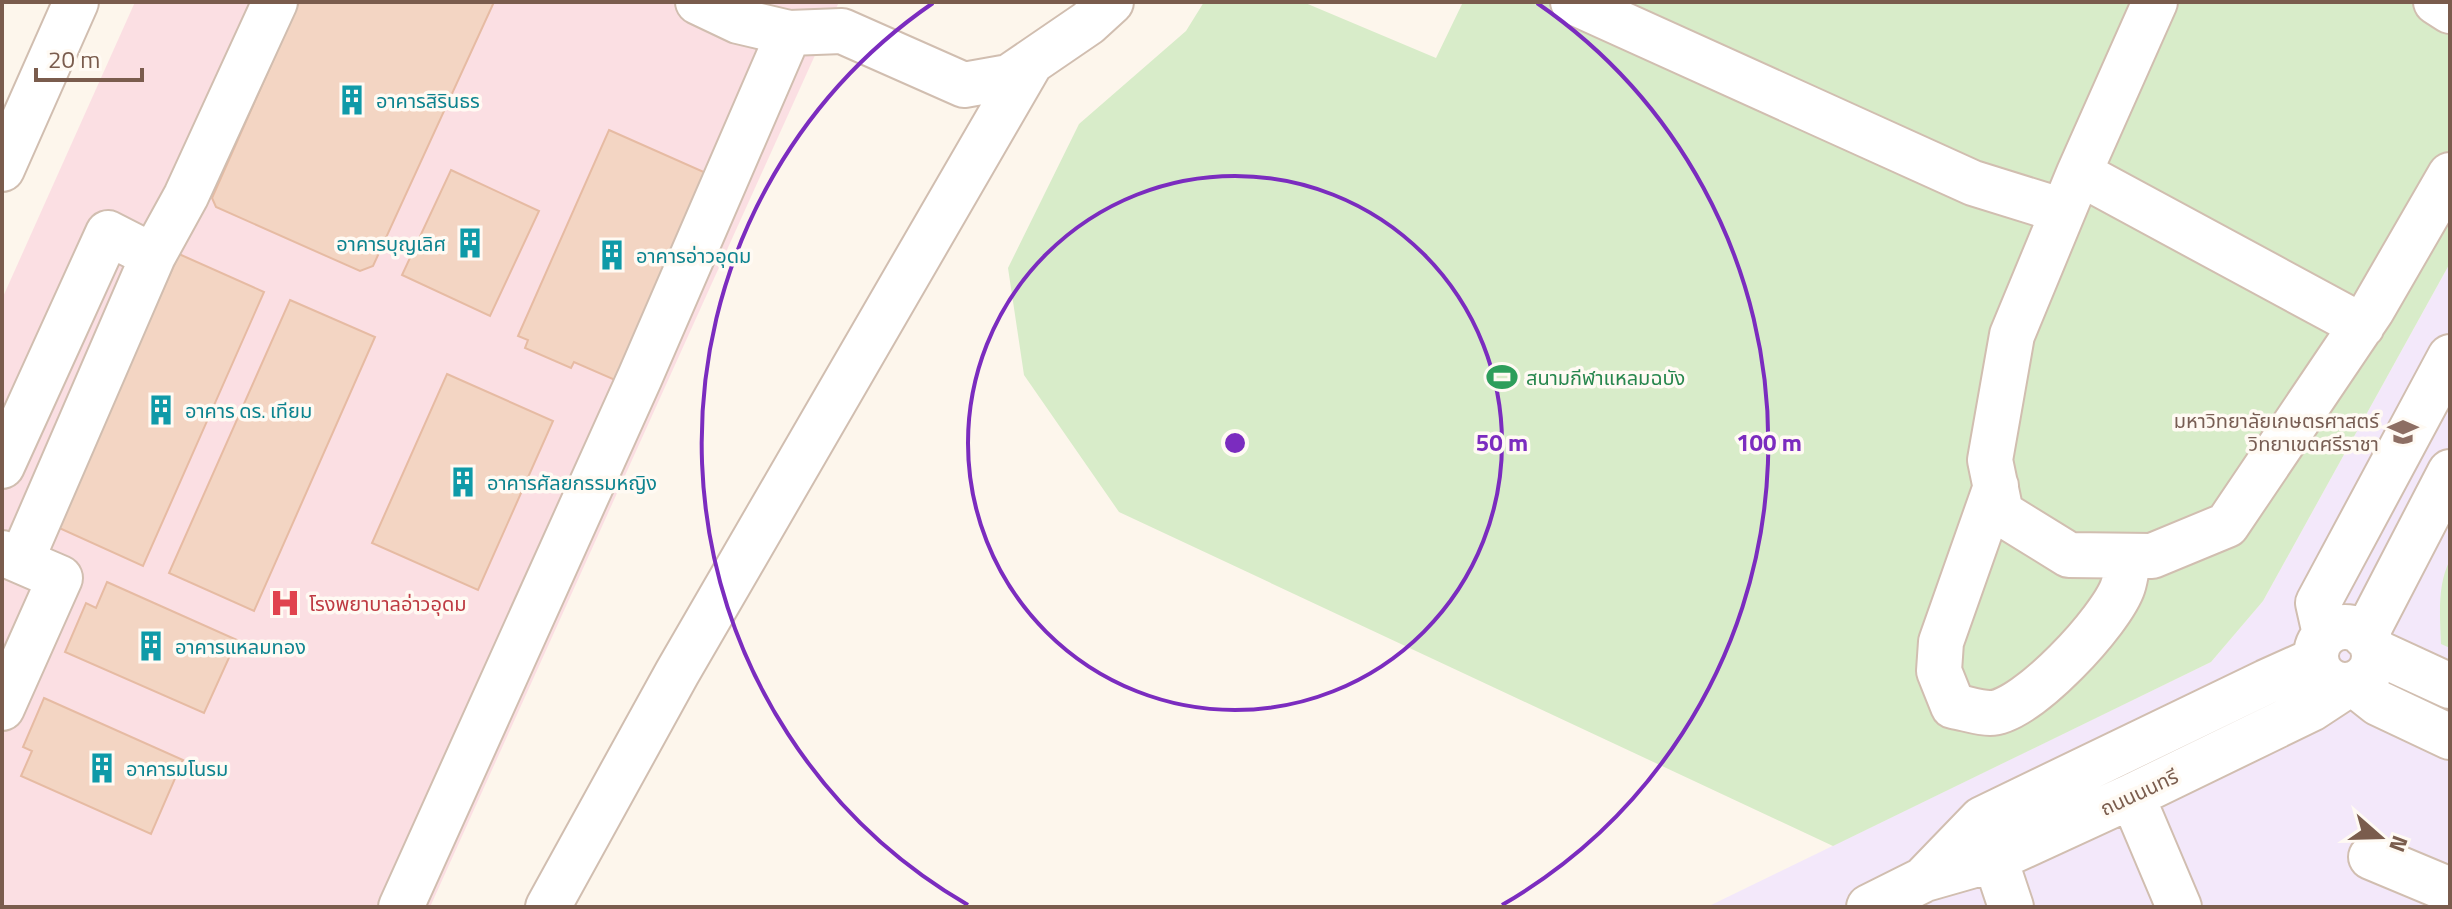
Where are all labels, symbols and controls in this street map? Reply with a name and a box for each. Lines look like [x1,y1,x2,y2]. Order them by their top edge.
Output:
scale bar [36,32,142,82]
text: 20 m [48,41,100,77]
building icon: อาคารสิรินธร [335,83,369,117]
place label: อาคารสิรินธร [376,85,480,116]
building icon: อาคารบุญเลิศ [453,226,487,260]
place label: อาคารบุญเลิศ [336,228,446,259]
building icon: อาคารอ่าวอุดม [595,238,629,272]
place label: อาคารอ่าวอุดม [636,240,751,271]
sports icon: สนามกีฬาแหลมฉบัง [1485,360,1519,394]
place label: สนามกีฬาแหลมฉบัง [1526,362,1685,393]
building icon: อาคาร ดร. เทียม [144,393,178,427]
place label: อาคาร ดร. เทียม [185,395,312,426]
place label: มหาวิทยาลัยเกษตรศาสตร์ วิทยาเขตศรีราชา [2174,405,2380,459]
school or university icon: มหาวิทยาลัยเกษตรศาสตร์ วิทยาเขตศรีราชา [2386,415,2420,449]
text: 50 m [1476,424,1528,460]
text: 100 m [1736,424,1802,460]
centre of rings [1221,429,1249,457]
building icon: อาคารศัลยกรรมหญิง [446,465,480,499]
place label: อาคารศัลยกรรมหญิง [487,467,657,498]
hospital icon: โรงพยาบาลอ่าวอุดม [268,586,302,620]
place label: โรงพยาบาลอ่าวอุดม [309,588,467,619]
building icon: อาคารแหลมทอง [134,629,168,663]
place label: อาคารแหลมทอง [175,631,306,662]
building icon: อาคารมโนรม [85,751,119,785]
place label: อาคารมโนรม [126,753,228,784]
street label: ถนนนนทรี [2095,760,2183,824]
north arrow [2340,797,2420,877]
text: N [2380,831,2417,857]

